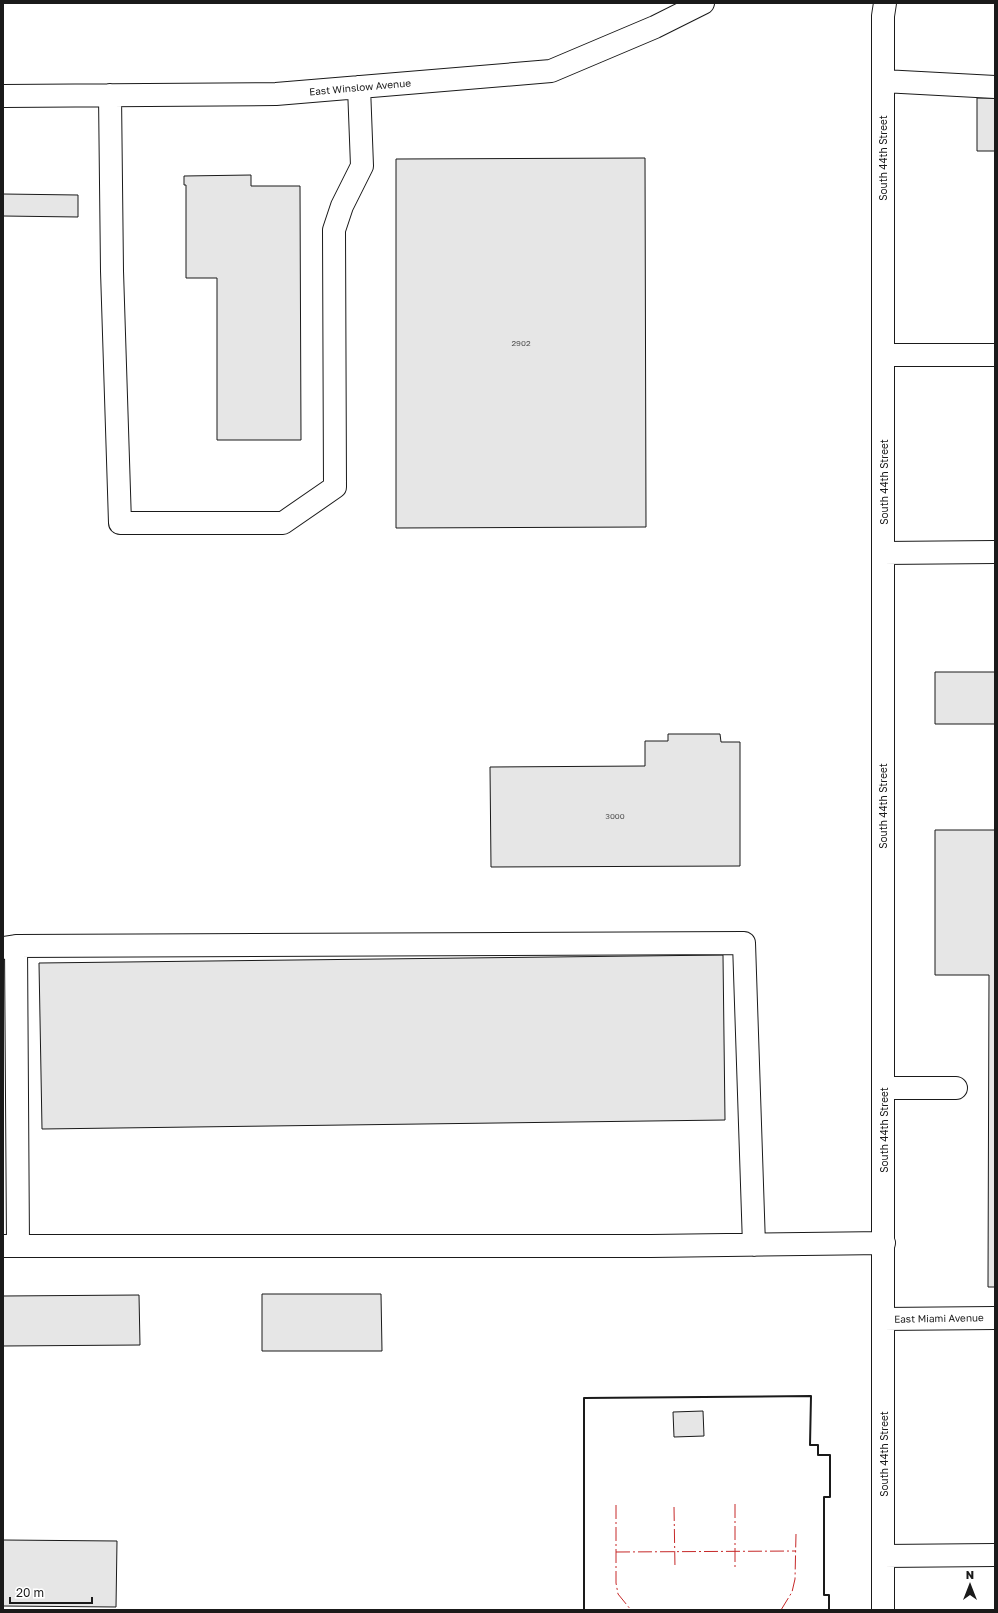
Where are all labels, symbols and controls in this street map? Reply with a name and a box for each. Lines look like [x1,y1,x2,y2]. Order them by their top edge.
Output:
street label: East Winslow Avenue [309,77,412,97]
street label: South 44th Street [877,115,889,201]
house number: 2902 [511,338,531,348]
street label: South 44th Street [878,439,890,525]
street label: South 44th Street [877,763,889,849]
house number: 3000 [605,811,625,821]
street label: South 44th Street [878,1087,890,1173]
street label: East Miami Avenue [894,1311,984,1325]
street label: South 44th Street [878,1411,890,1497]
north arrow [950,1565,990,1605]
text: N [966,1568,974,1581]
scale bar [10,1579,92,1605]
text: 20 m [16,1585,44,1600]

